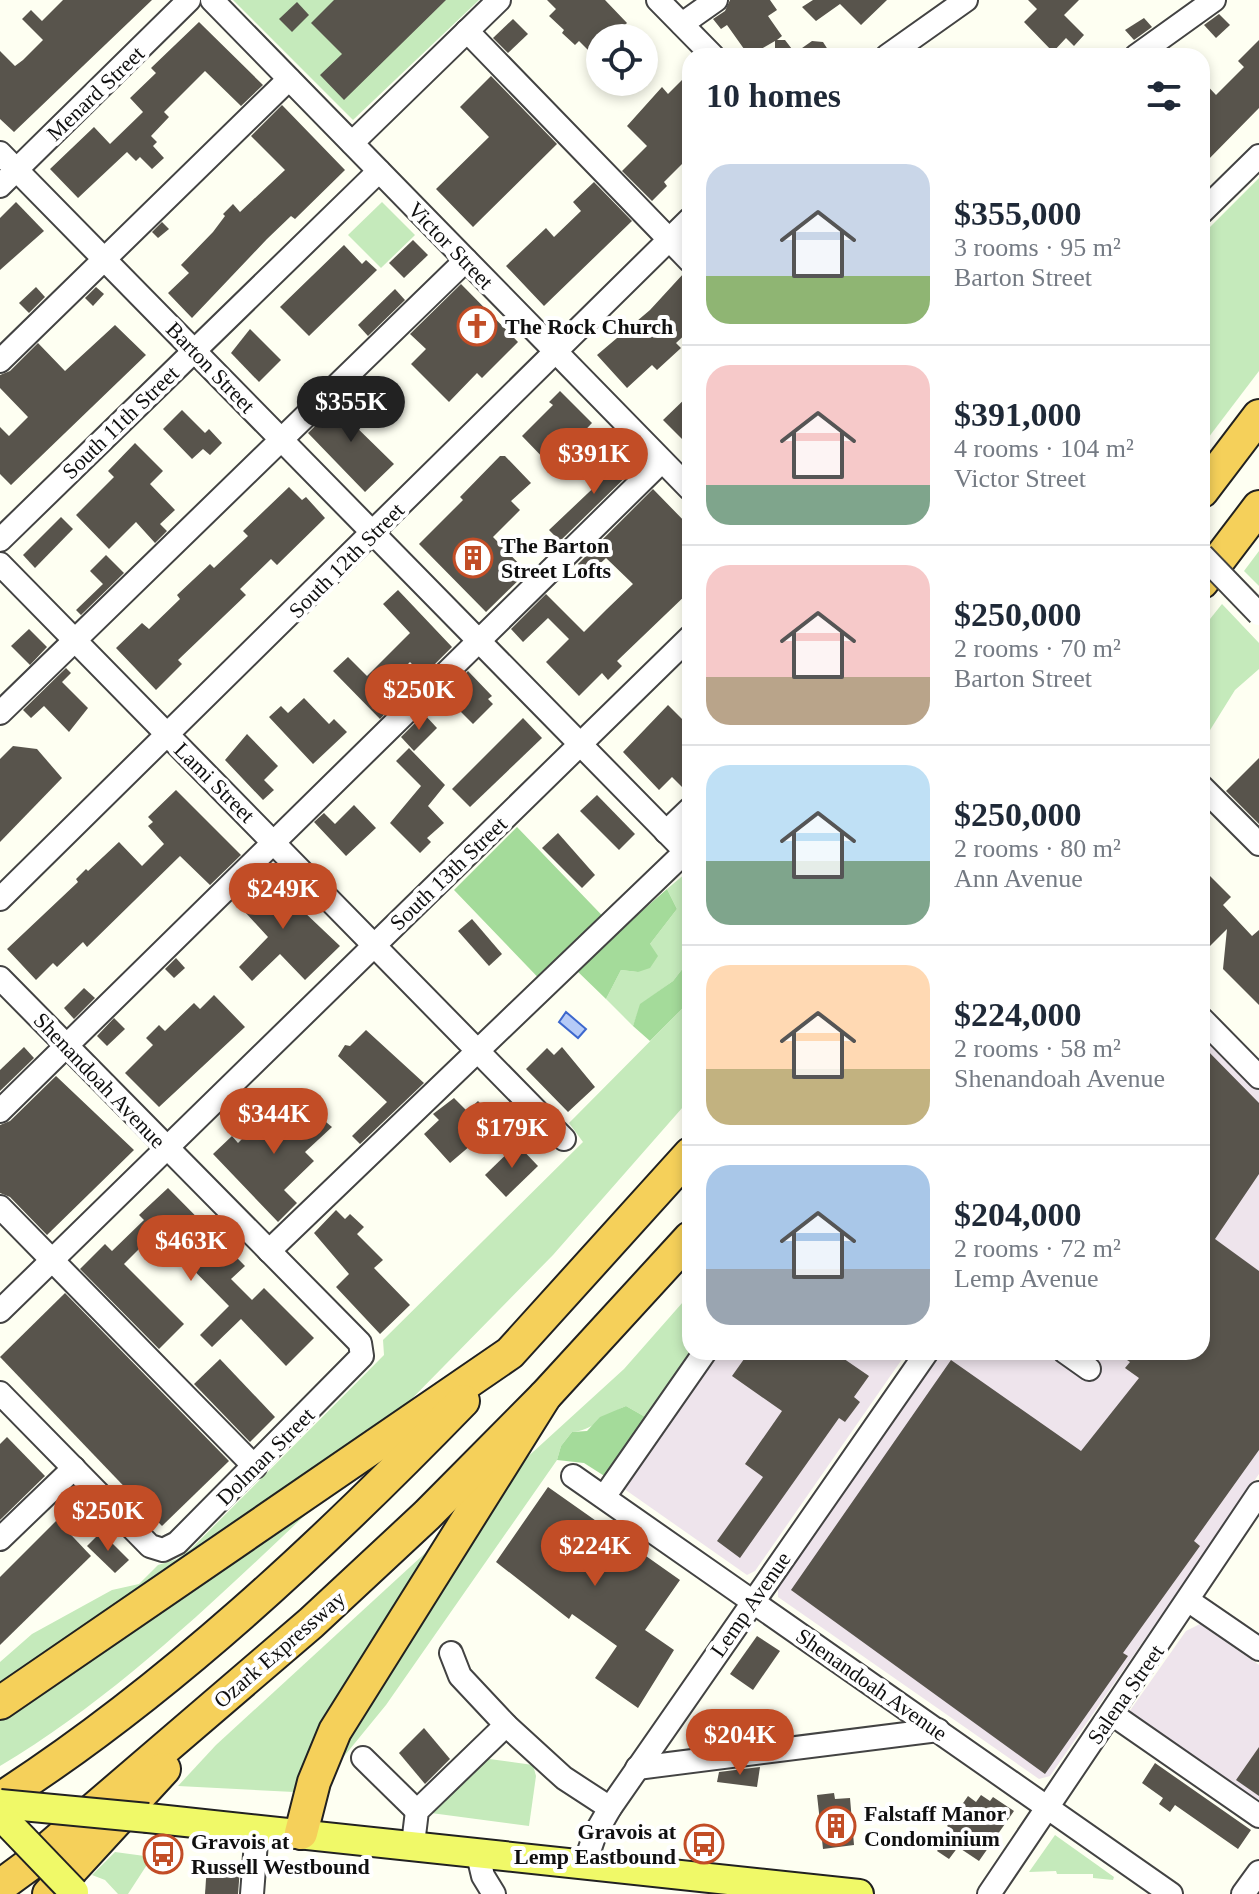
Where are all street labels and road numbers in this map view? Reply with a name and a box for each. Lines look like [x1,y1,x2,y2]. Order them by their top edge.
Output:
street label: Menard Street [42,41,149,146]
street label: Victor Street [403,196,498,294]
street label: Barton Street [161,317,260,418]
street label: South 11th Street [57,361,184,484]
street label: South 12th Street [283,497,409,623]
street label: Lami Street [169,737,260,828]
street label: South 13th Street [385,811,512,935]
street label: Shenandoah Avenue [29,1007,171,1153]
street label: Dolman Street [211,1402,319,1510]
street label: Lemp Avenue [705,1547,796,1662]
street label: Ozark Expressway [209,1586,350,1713]
street label: Shenandoah Avenue [791,1623,952,1746]
street label: Salena Street [1082,1640,1169,1749]

